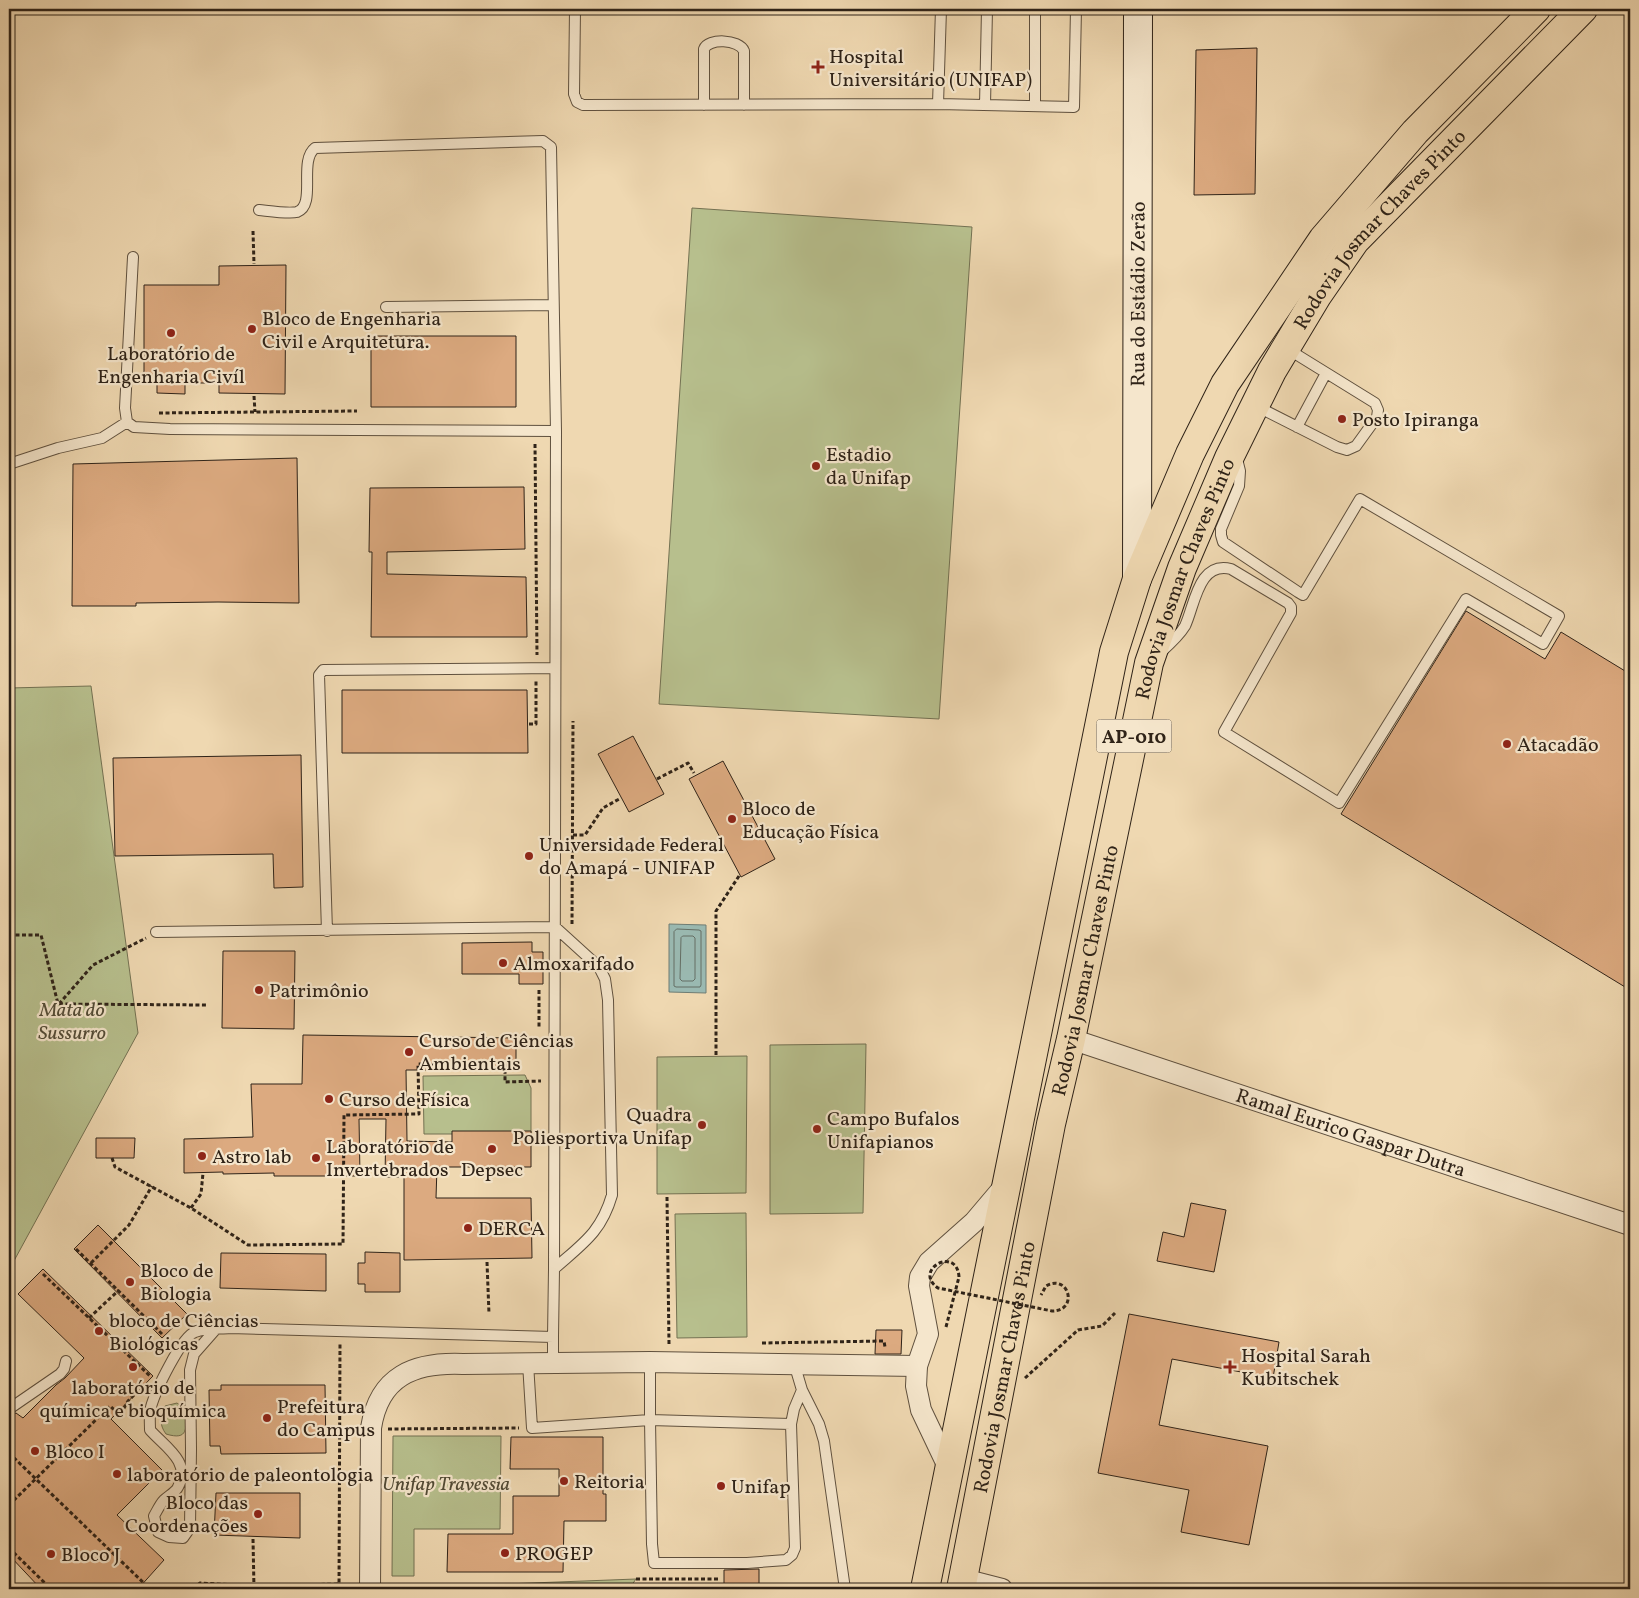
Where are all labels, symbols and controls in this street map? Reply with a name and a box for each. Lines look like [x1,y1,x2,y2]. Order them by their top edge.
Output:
place label: Hospital Universitário (UNIFAP) [829,44,1032,95]
marker: Hospital Universitário (UNIFAP) [811,60,825,74]
street label: Rodovia Josmar Chaves Pinto [1288,124,1473,336]
street label: Rua do Estádio Zerão [1125,201,1154,387]
place label: Bloco de Engenharia Civil e Arquitetura. [262,306,441,357]
marker: Bloco de Engenharia Civil e Arquitetura. [246,323,258,335]
marker: Laboratório de Engenharia Civíl [165,327,177,339]
place label: Laboratório de Engenharia Civíl [97,341,245,392]
place label: Posto Ipiranga [1352,407,1479,435]
marker: Posto Ipiranga [1336,413,1348,425]
place label: Estadio da Unifap [826,442,911,493]
street label: Rodovia Josmar Chaves Pinto [1130,454,1243,702]
marker: Estadio da Unifap [810,460,822,472]
road number: AP-010 [1096,719,1172,752]
place label: Atacadão [1517,732,1599,760]
marker: Atacadão [1501,738,1513,750]
place label: Bloco de Educação Física [742,796,879,847]
marker: Bloco de Educação Física [726,813,738,825]
place label: Universidade Federal do Amapá - UNIFAP [539,832,724,883]
street label: Rodovia Josmar Chaves Pinto [1046,843,1127,1099]
marker: Universidade Federal do Amapá - UNIFAP [523,850,535,862]
place label: Almoxarifado [513,951,635,979]
marker: Almoxarifado [497,957,509,969]
place label: Patrimônio [269,978,369,1006]
marker: Patrimônio [253,984,265,996]
park label: Mata do Sussurro [38,997,106,1048]
place label: Curso de Ciências Ambientais [419,1028,574,1079]
marker: Curso de Ciências Ambientais [403,1046,415,1058]
street label: Ramal Eurico Gaspar Dutra [1232,1083,1469,1185]
place label: Curso de Física [339,1087,470,1115]
marker: Curso de Física [323,1093,335,1105]
place label: Quadra Poliesportiva Unifap [513,1102,692,1153]
place label: Campo Bufalos Unifapianos [827,1106,960,1157]
marker: Quadra Poliesportiva Unifap [696,1119,708,1131]
marker: Campo Bufalos Unifapianos [811,1123,823,1135]
place label: Laboratório de Invertebrados [326,1134,454,1185]
marker: Depsec [486,1143,498,1155]
place label: Astro lab [212,1144,292,1172]
marker: Astro lab [196,1150,208,1162]
marker: Laboratório de Invertebrados [310,1152,322,1164]
place label: Depsec [461,1157,523,1185]
place label: DERCA [478,1216,545,1244]
marker: DERCA [462,1222,474,1234]
street label: Rodovia Josmar Chaves Pinto [968,1239,1044,1496]
place label: Bloco de Biologia [140,1258,213,1309]
marker: Bloco de Biologia [124,1276,136,1288]
place label: bloco de Ciências Biológicas [109,1308,259,1359]
marker: bloco de Ciências Biológicas [93,1325,105,1337]
place label: Hospital Sarah Kubitschek [1241,1343,1371,1394]
marker: Hospital Sarah Kubitschek [1223,1360,1237,1374]
marker: laboratório de química e bioquímica [127,1361,139,1373]
place label: laboratório de química e bioquímica [40,1375,226,1426]
place label: Prefeitura do Campus [277,1394,375,1445]
marker: Prefeitura do Campus [261,1412,273,1424]
place label: Bloco I [45,1439,105,1467]
marker: Bloco I [29,1445,41,1457]
place label: laboratório de paleontologia [127,1462,373,1490]
marker: laboratório de paleontologia [111,1468,123,1480]
place label: Reitoria [574,1469,645,1497]
park label: Unifap Travessia [382,1471,510,1499]
place label: Unifap [731,1474,791,1502]
marker: Reitoria [558,1475,570,1487]
marker: Unifap [715,1480,727,1492]
place label: Bloco das Coordenações [125,1490,248,1541]
marker: Bloco das Coordenações [252,1508,264,1520]
place label: PROGEP [515,1541,593,1569]
place label: Bloco J [61,1542,120,1570]
marker: PROGEP [499,1547,511,1559]
marker: Bloco J [45,1548,57,1560]

